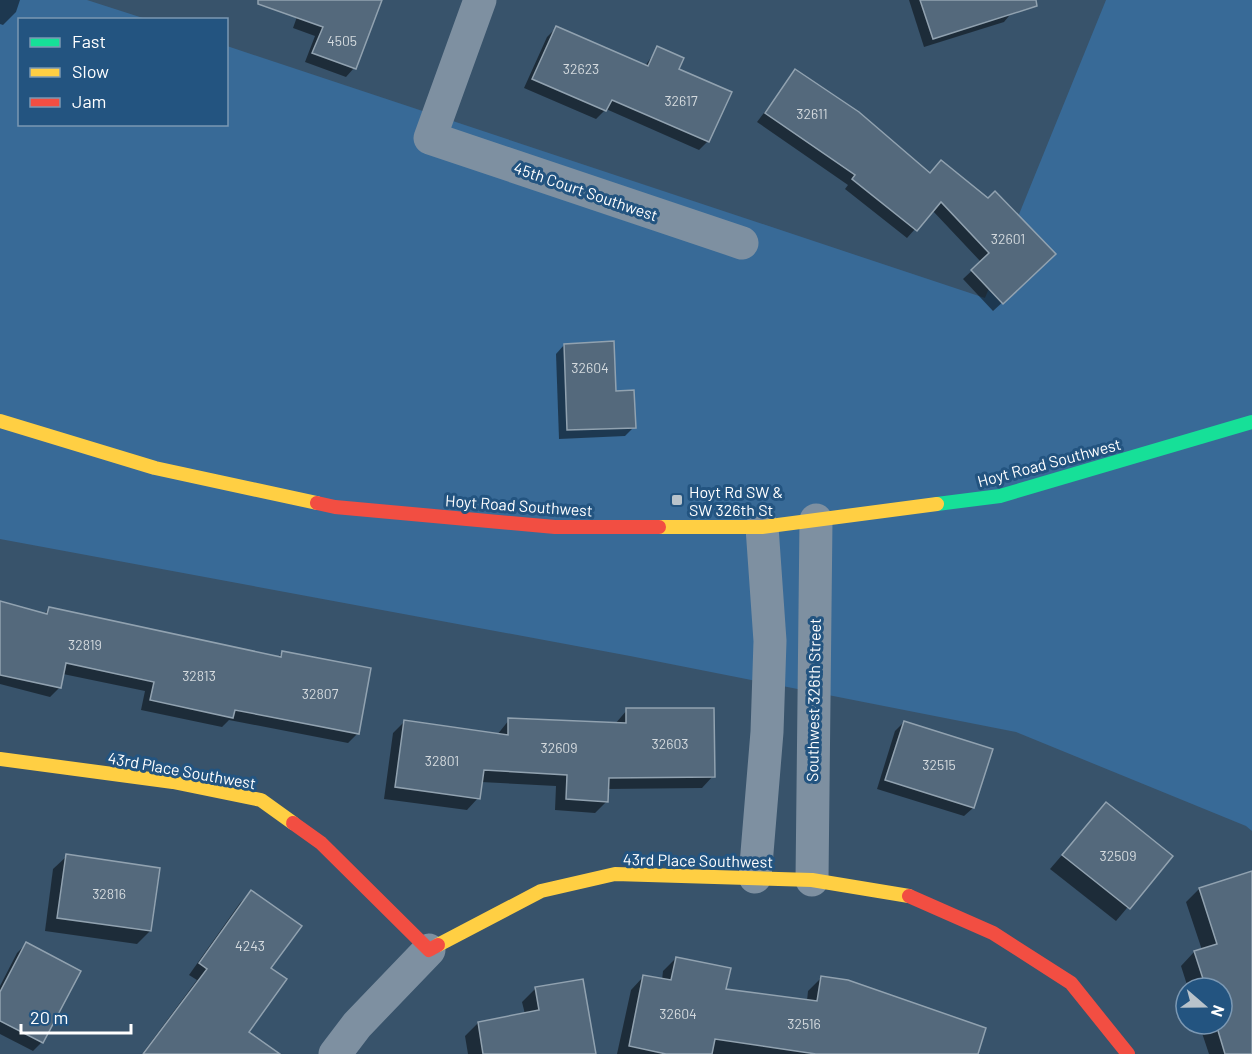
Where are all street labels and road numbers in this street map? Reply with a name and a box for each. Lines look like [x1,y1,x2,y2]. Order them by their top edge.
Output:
street label: 45th Court Southwest [512,157,660,225]
street label: Hoyt Road Southwest [975,434,1123,490]
street label: Hoyt Road Southwest [445,490,593,520]
street label: Southwest 326th Street [802,618,824,782]
street label: 43rd Place Southwest [106,748,258,792]
street label: 43rd Place Southwest [623,849,773,871]

